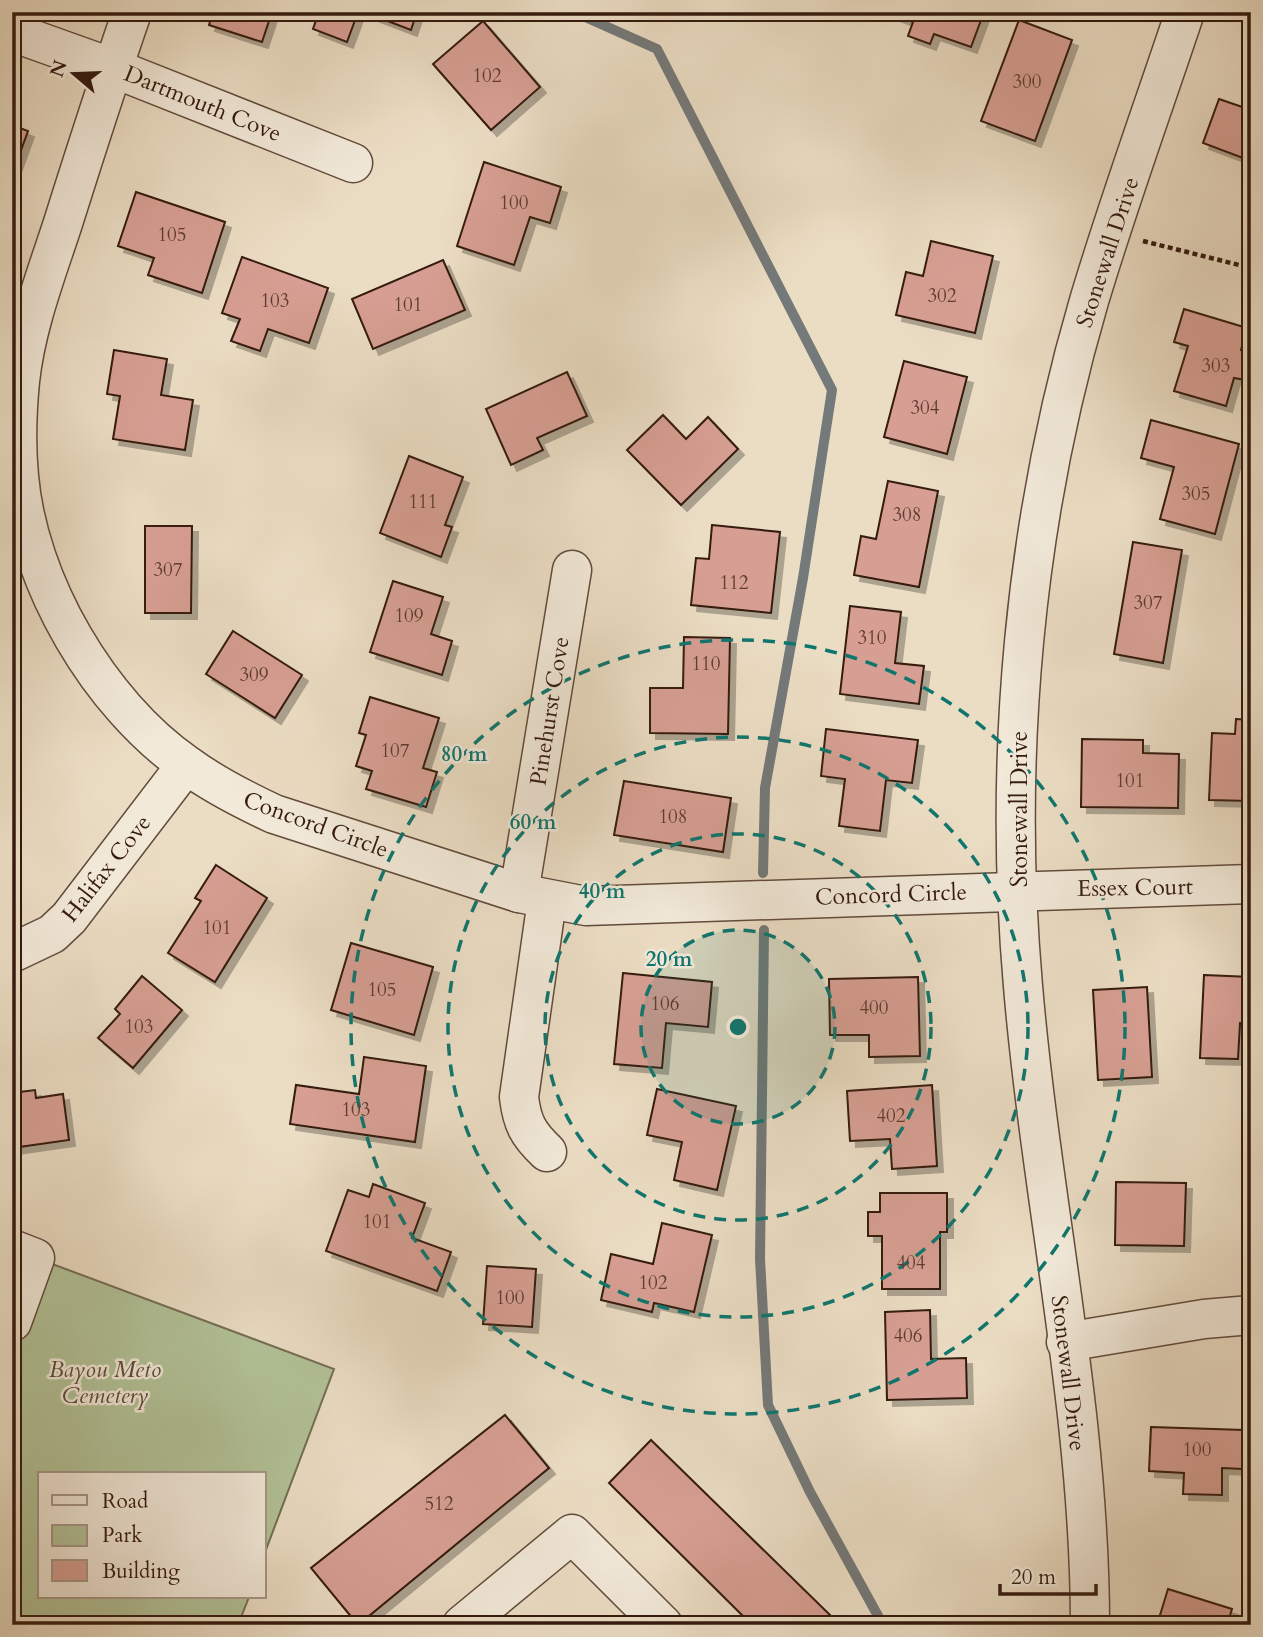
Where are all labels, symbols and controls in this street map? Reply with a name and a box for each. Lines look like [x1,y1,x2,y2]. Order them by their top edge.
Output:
north arrow [38,38,108,108]
text: N [44,56,74,81]
street label: Dartmouth Cove [120,58,286,149]
house number: 102 [472,63,502,89]
house number: 300 [1012,69,1042,95]
street label: Stonewall Drive [1069,173,1146,331]
house number: 100 [499,190,529,216]
house number: 105 [157,222,187,248]
house number: 302 [927,283,957,309]
house number: 103 [260,288,290,314]
house number: 101 [393,292,423,318]
house number: 303 [1201,353,1231,379]
house number: 304 [910,395,940,421]
house number: 305 [1181,481,1211,507]
house number: 111 [408,489,438,515]
house number: 308 [892,502,922,528]
house number: 307 [153,557,183,583]
house number: 112 [719,570,749,596]
house number: 307 [1133,590,1163,616]
house number: 109 [394,603,424,629]
house number: 310 [857,625,887,651]
street label: Pinehurst Cove [522,634,577,788]
house number: 110 [691,651,721,677]
house number: 309 [239,662,269,688]
street label: Stonewall Drive [1004,731,1035,887]
house number: 107 [380,738,410,764]
text: 80 m [441,740,488,769]
house number: 101 [1115,768,1145,794]
street label: Concord Circle [239,784,393,865]
house number: 108 [658,804,688,830]
street label: Halifax Cove [55,808,158,928]
text: 60 m [510,808,557,837]
street label: Essex Court [1077,871,1193,904]
street label: Concord Circle [814,876,968,913]
text: 40 m [579,877,626,906]
house number: 101 [202,915,232,941]
text: 20 m [646,945,693,974]
house number: 105 [367,977,397,1003]
house number: 106 [650,991,680,1017]
house number: 400 [859,995,889,1021]
house number: 103 [124,1014,154,1040]
centre of rings [726,1015,750,1039]
house number: 103 [341,1097,371,1123]
house number: 402 [876,1103,906,1129]
house number: 101 [362,1209,392,1235]
house number: 404 [896,1250,926,1276]
house number: 102 [638,1270,668,1296]
house number: 100 [495,1285,525,1311]
street label: Stonewall Drive [1044,1293,1093,1453]
house number: 406 [893,1323,923,1349]
park label: Bayou Meto Cemetery [49,1354,161,1411]
house number: 100 [1182,1437,1212,1463]
legend [38,1472,266,1598]
text: Road [102,1487,148,1516]
house number: 512 [424,1491,454,1517]
text: Park [102,1521,143,1550]
scale bar [1000,1553,1097,1597]
text: Building [102,1557,180,1586]
text: 20 m [1011,1563,1056,1592]

